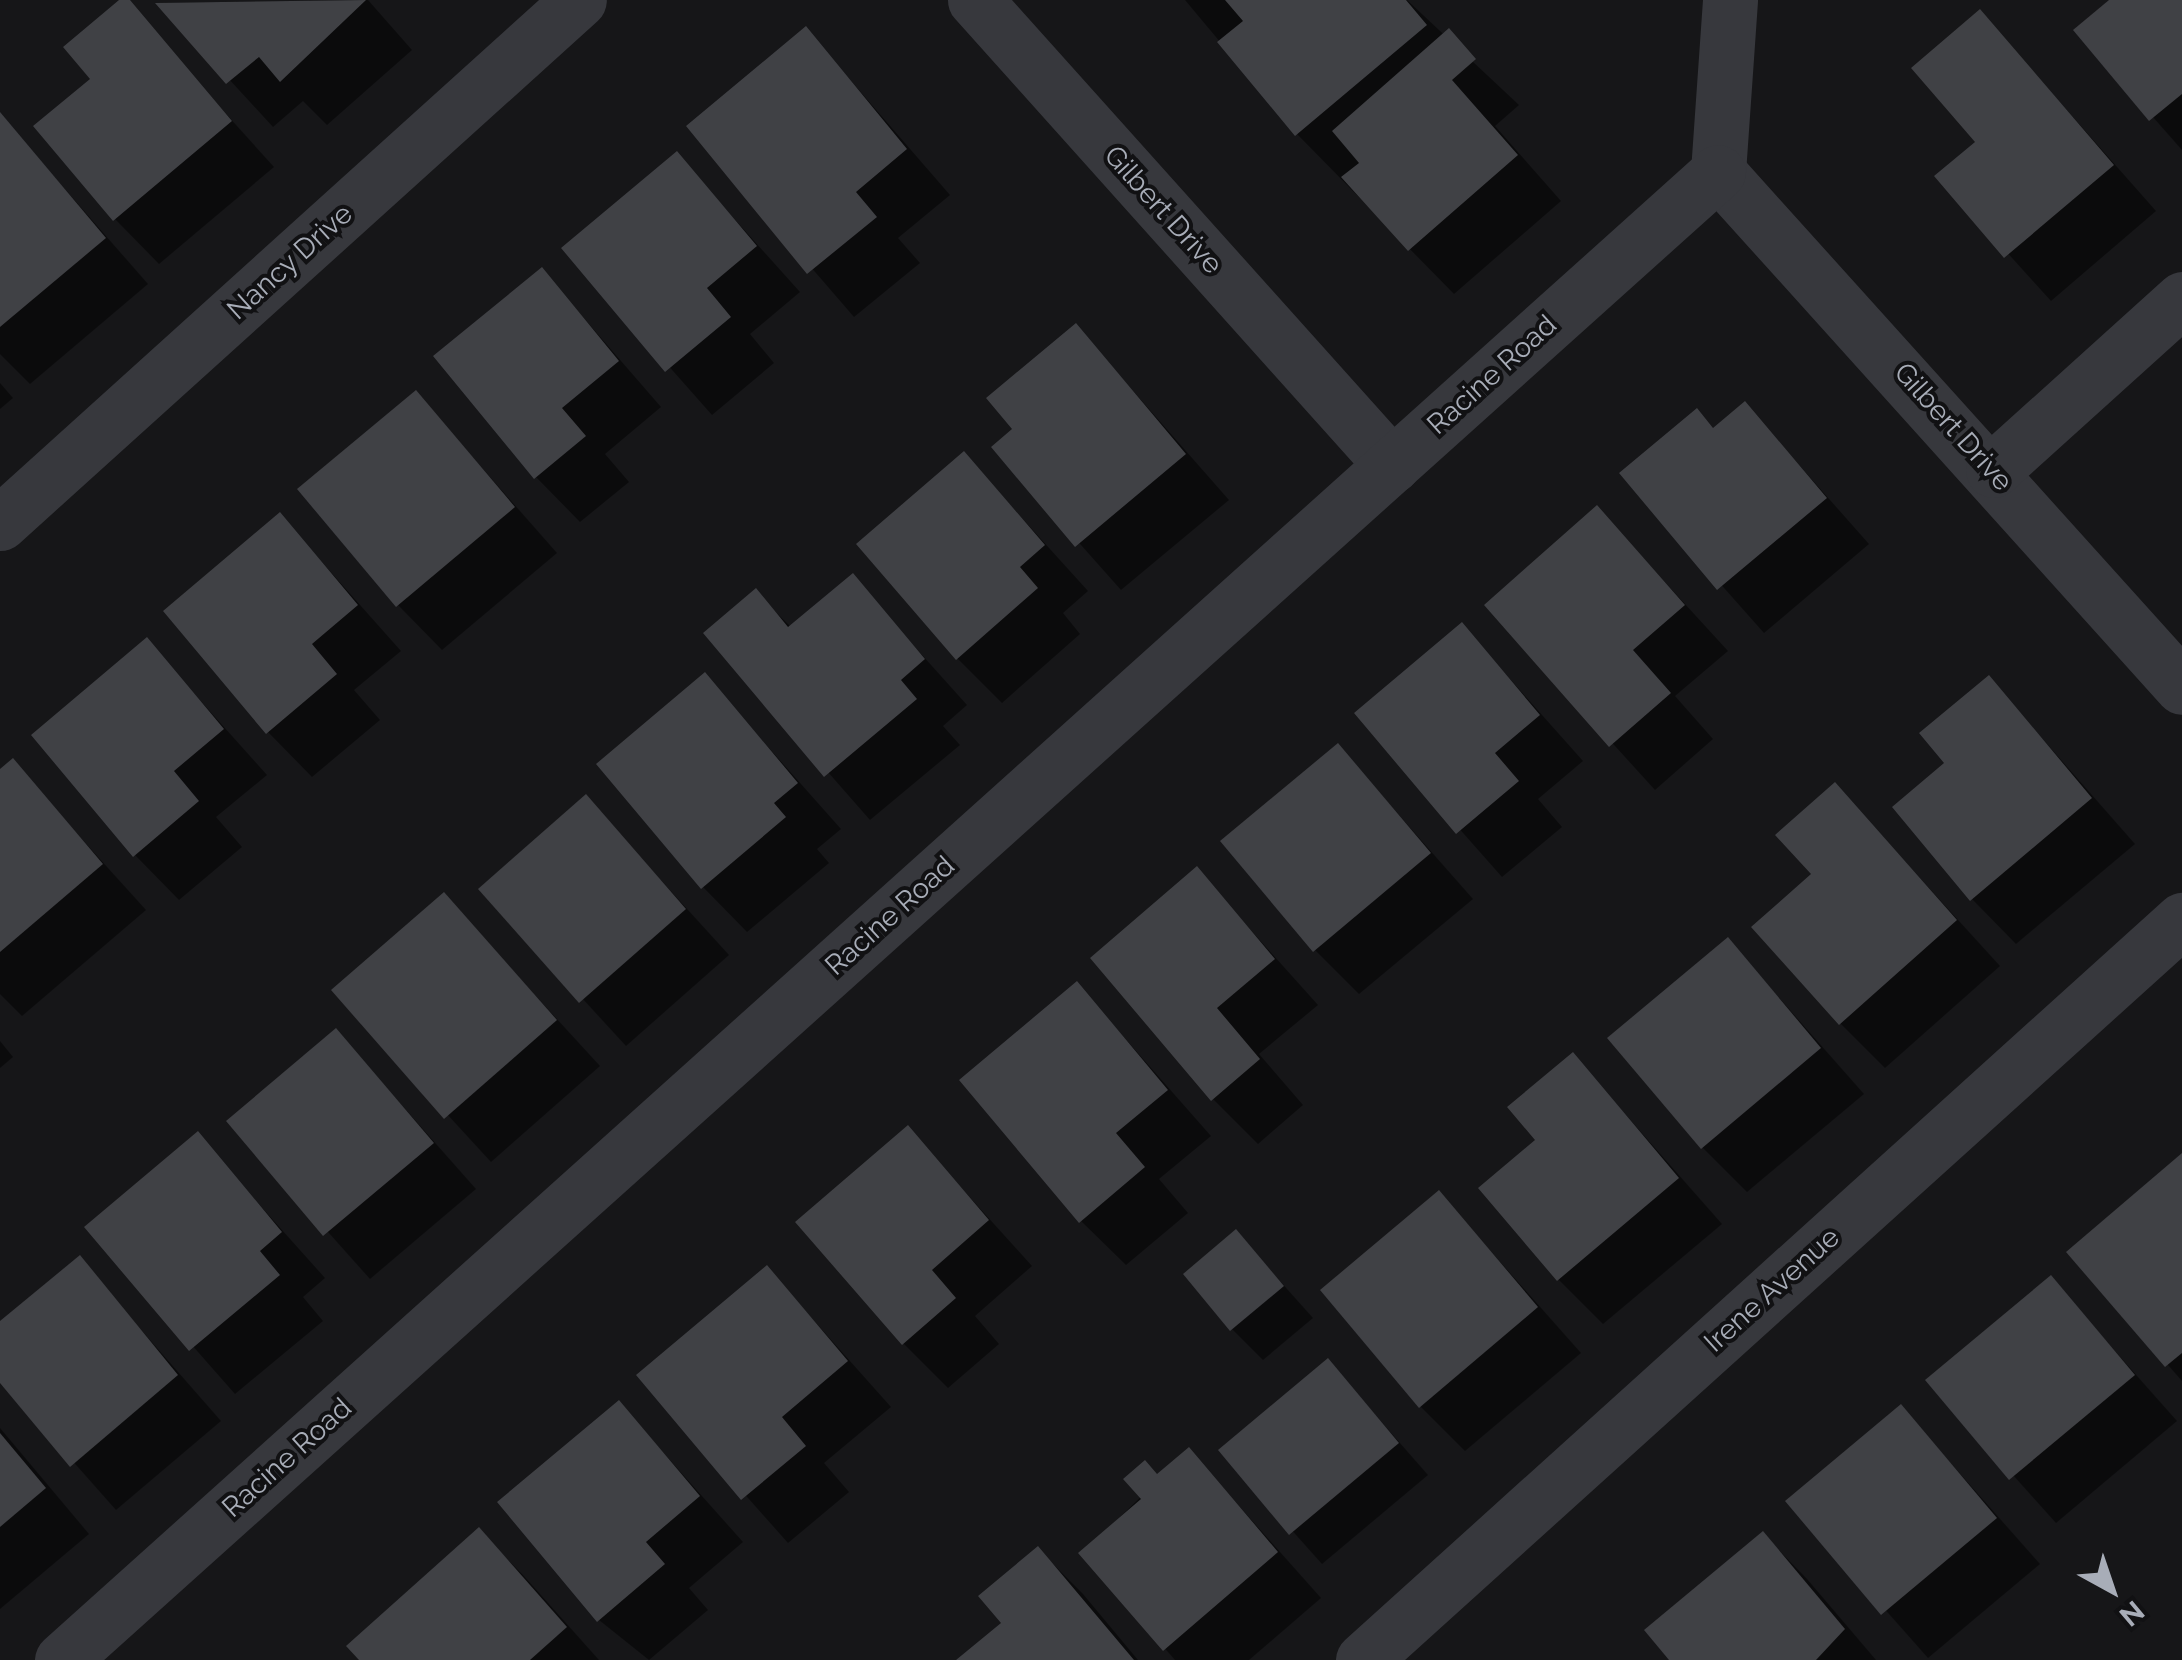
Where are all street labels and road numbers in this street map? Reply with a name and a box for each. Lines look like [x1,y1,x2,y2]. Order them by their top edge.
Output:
street label: Gilbert Drive [1097,139,1229,281]
street label: Nancy Drive [220,197,360,327]
street label: Racine Road [1421,308,1563,442]
street label: Gilbert Drive [1887,356,2019,498]
street label: Racine Road [819,849,961,983]
street label: Irene Avenue [1697,1220,1847,1360]
street label: Racine Road [216,1391,358,1525]

